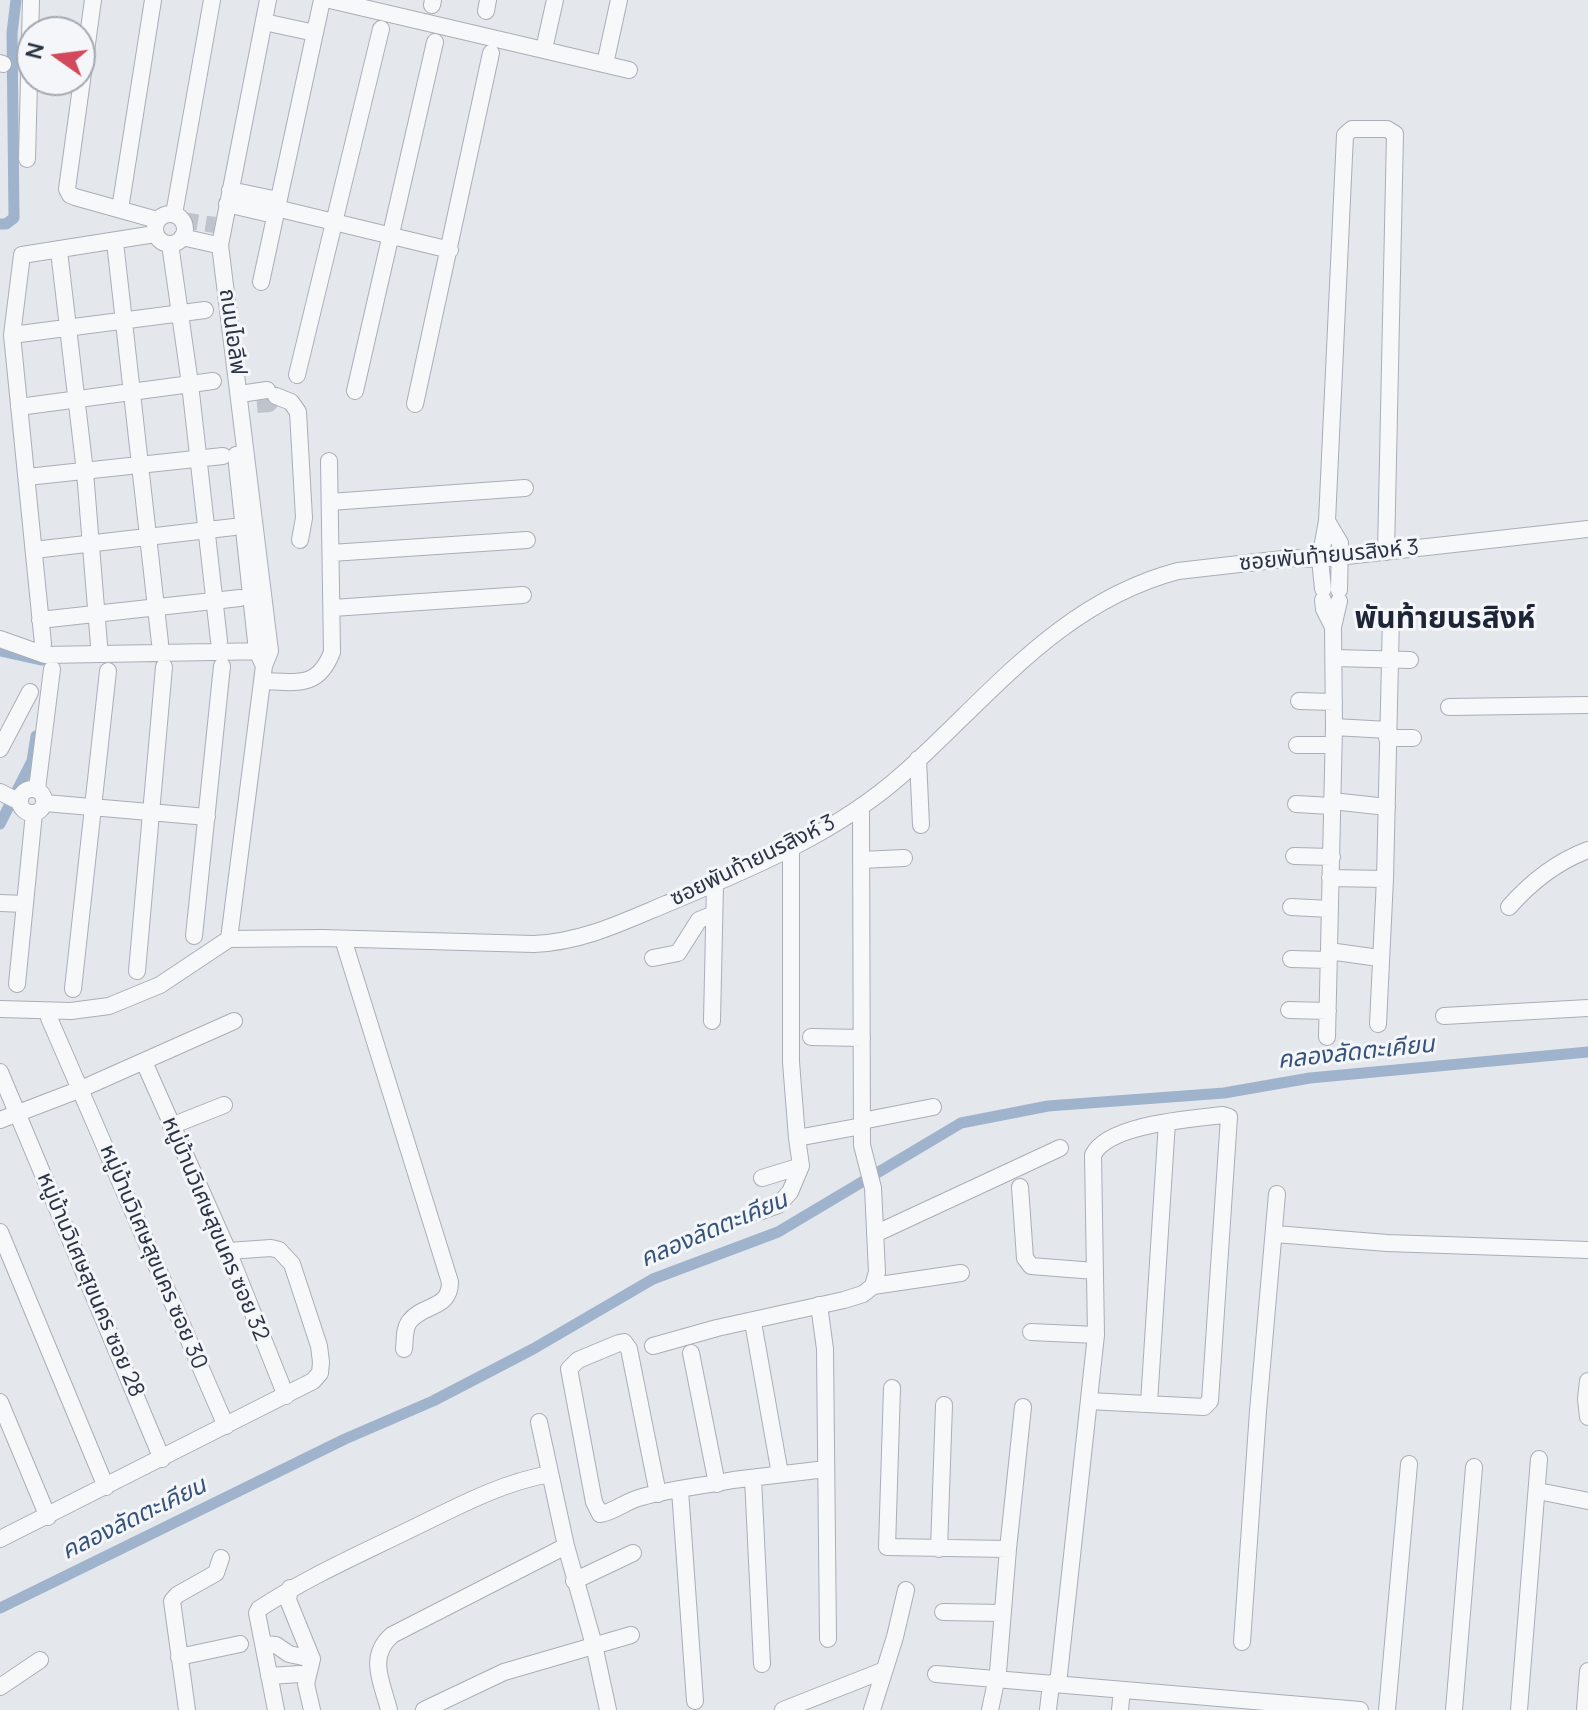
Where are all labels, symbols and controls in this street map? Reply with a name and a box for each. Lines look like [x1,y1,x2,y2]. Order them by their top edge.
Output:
north arrow [16,16,96,96]
text: N [18,39,51,62]
street label: ถนนไอลีฟ [213,287,251,377]
street label: ซอยพันท้ายนรสิงห์ 3 [1238,535,1420,577]
district label: พันท้ายนรสิงห์ [1355,602,1535,638]
street label: ซอยพันท้ายนรสิงห์ 3 [666,810,840,912]
water label: คลองลัดตะเคียน [1276,1030,1436,1076]
street label: หมู่บ้านวิเศษสุขนคร ซอย 32 [156,1113,274,1345]
street label: หมู่บ้านวิเศษสุขนคร ซอย 30 [94,1141,212,1373]
street label: หมู่บ้านวิเศษสุขนคร ซอย 28 [31,1169,149,1401]
water label: คลองลัดตะเคียน [636,1186,792,1274]
water label: คลองลัดตะเคียน [57,1472,211,1566]

